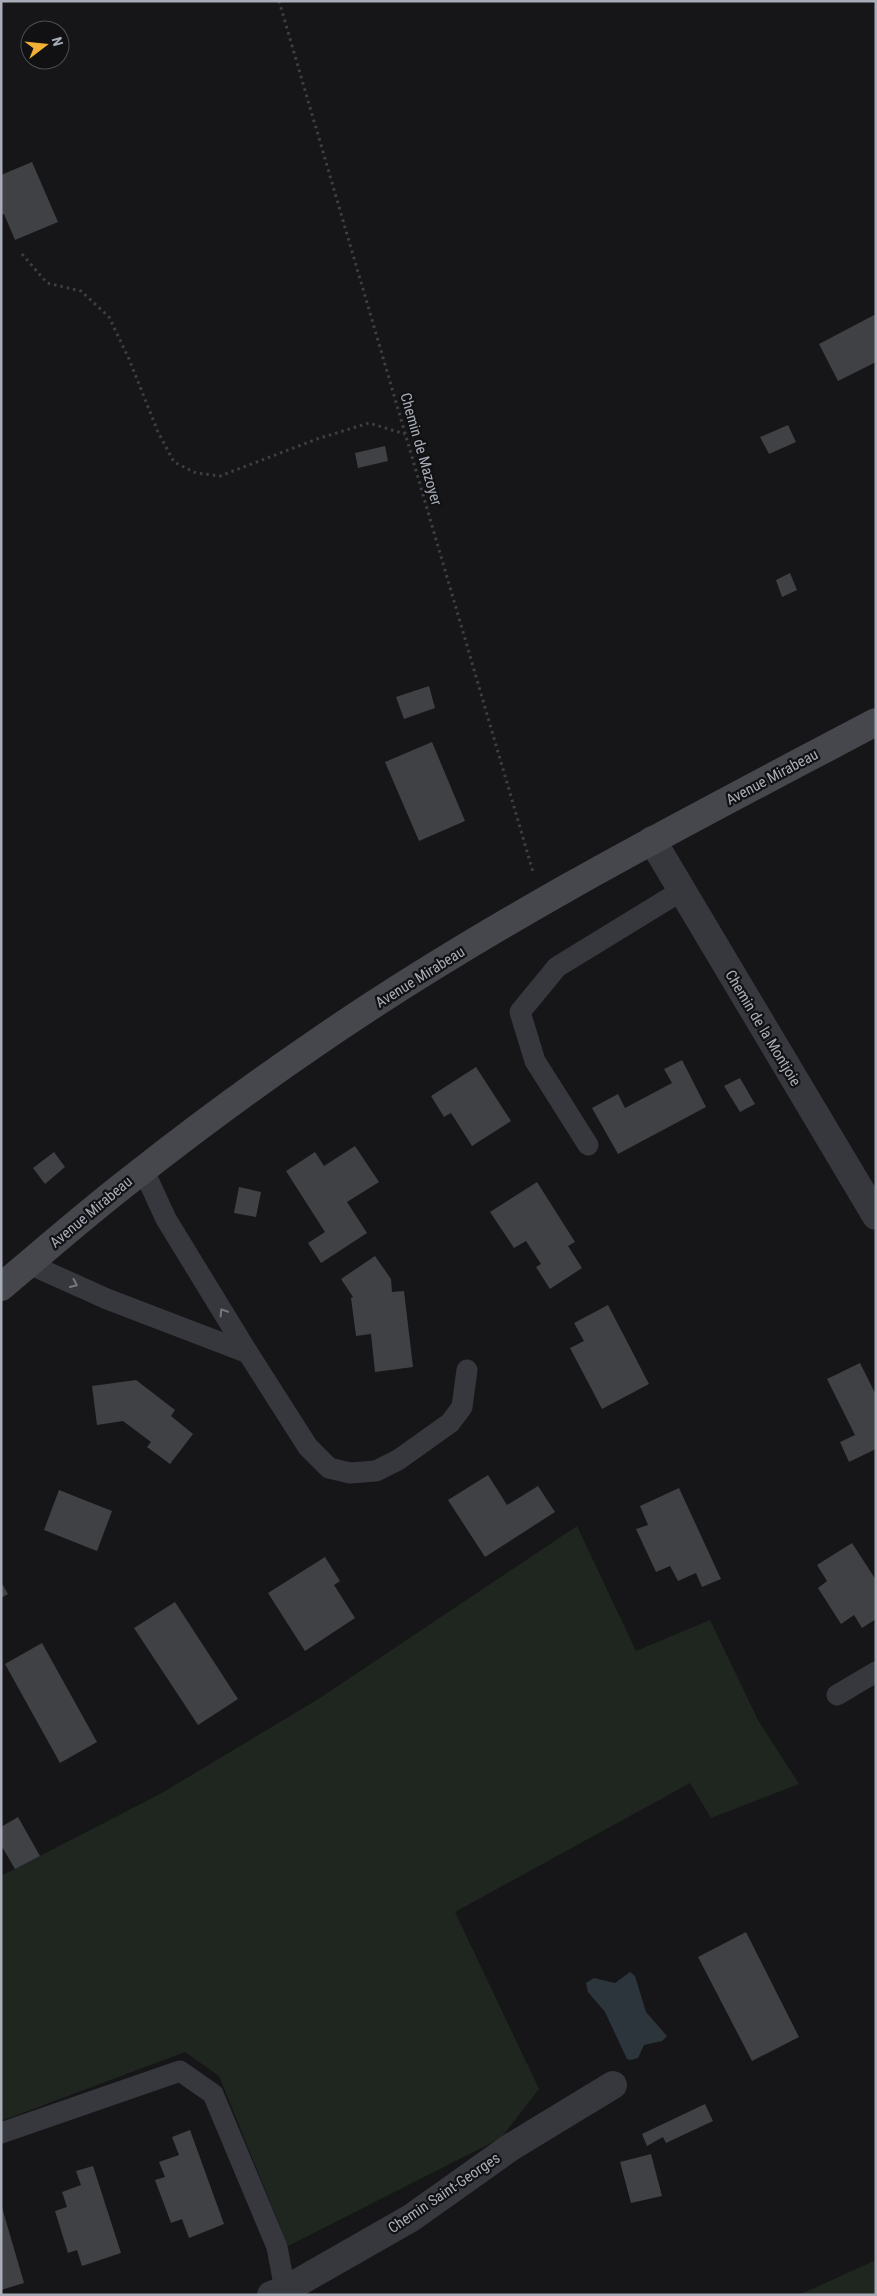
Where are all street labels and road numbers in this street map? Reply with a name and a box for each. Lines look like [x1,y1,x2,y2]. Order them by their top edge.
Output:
street label: Chemin de Mazoyer [396,391,446,508]
street label: Avenue Mirabeau [723,745,821,809]
street label: Avenue Mirabeau [372,942,468,1012]
street label: Chemin de la Montjoie [721,967,805,1089]
street label: Avenue Mirabeau [46,1172,136,1252]
street label: Chemin Saint-Georges [385,2149,504,2237]

